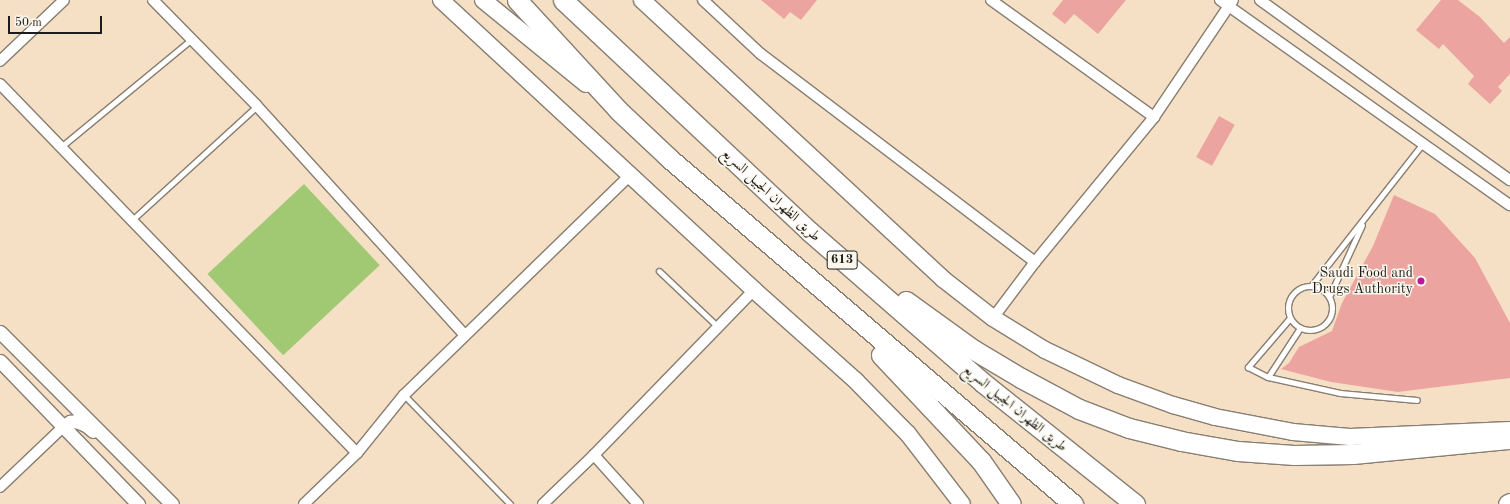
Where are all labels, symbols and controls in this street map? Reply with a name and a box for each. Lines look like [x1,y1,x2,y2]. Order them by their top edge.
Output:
scale bar [10,8,104,34]
text: 50 m [15,17,42,29]
street label: طريق الظهران الجبيل السريع [718,145,824,245]
road number: 613 [826,249,858,271]
place label: Saudi Food and Drugs Authority [1312,265,1413,298]
marker: Saudi Food and Drugs Authority [1416,276,1426,286]
street label: طريق الظهران الجبيل السريع [959,361,1071,455]

